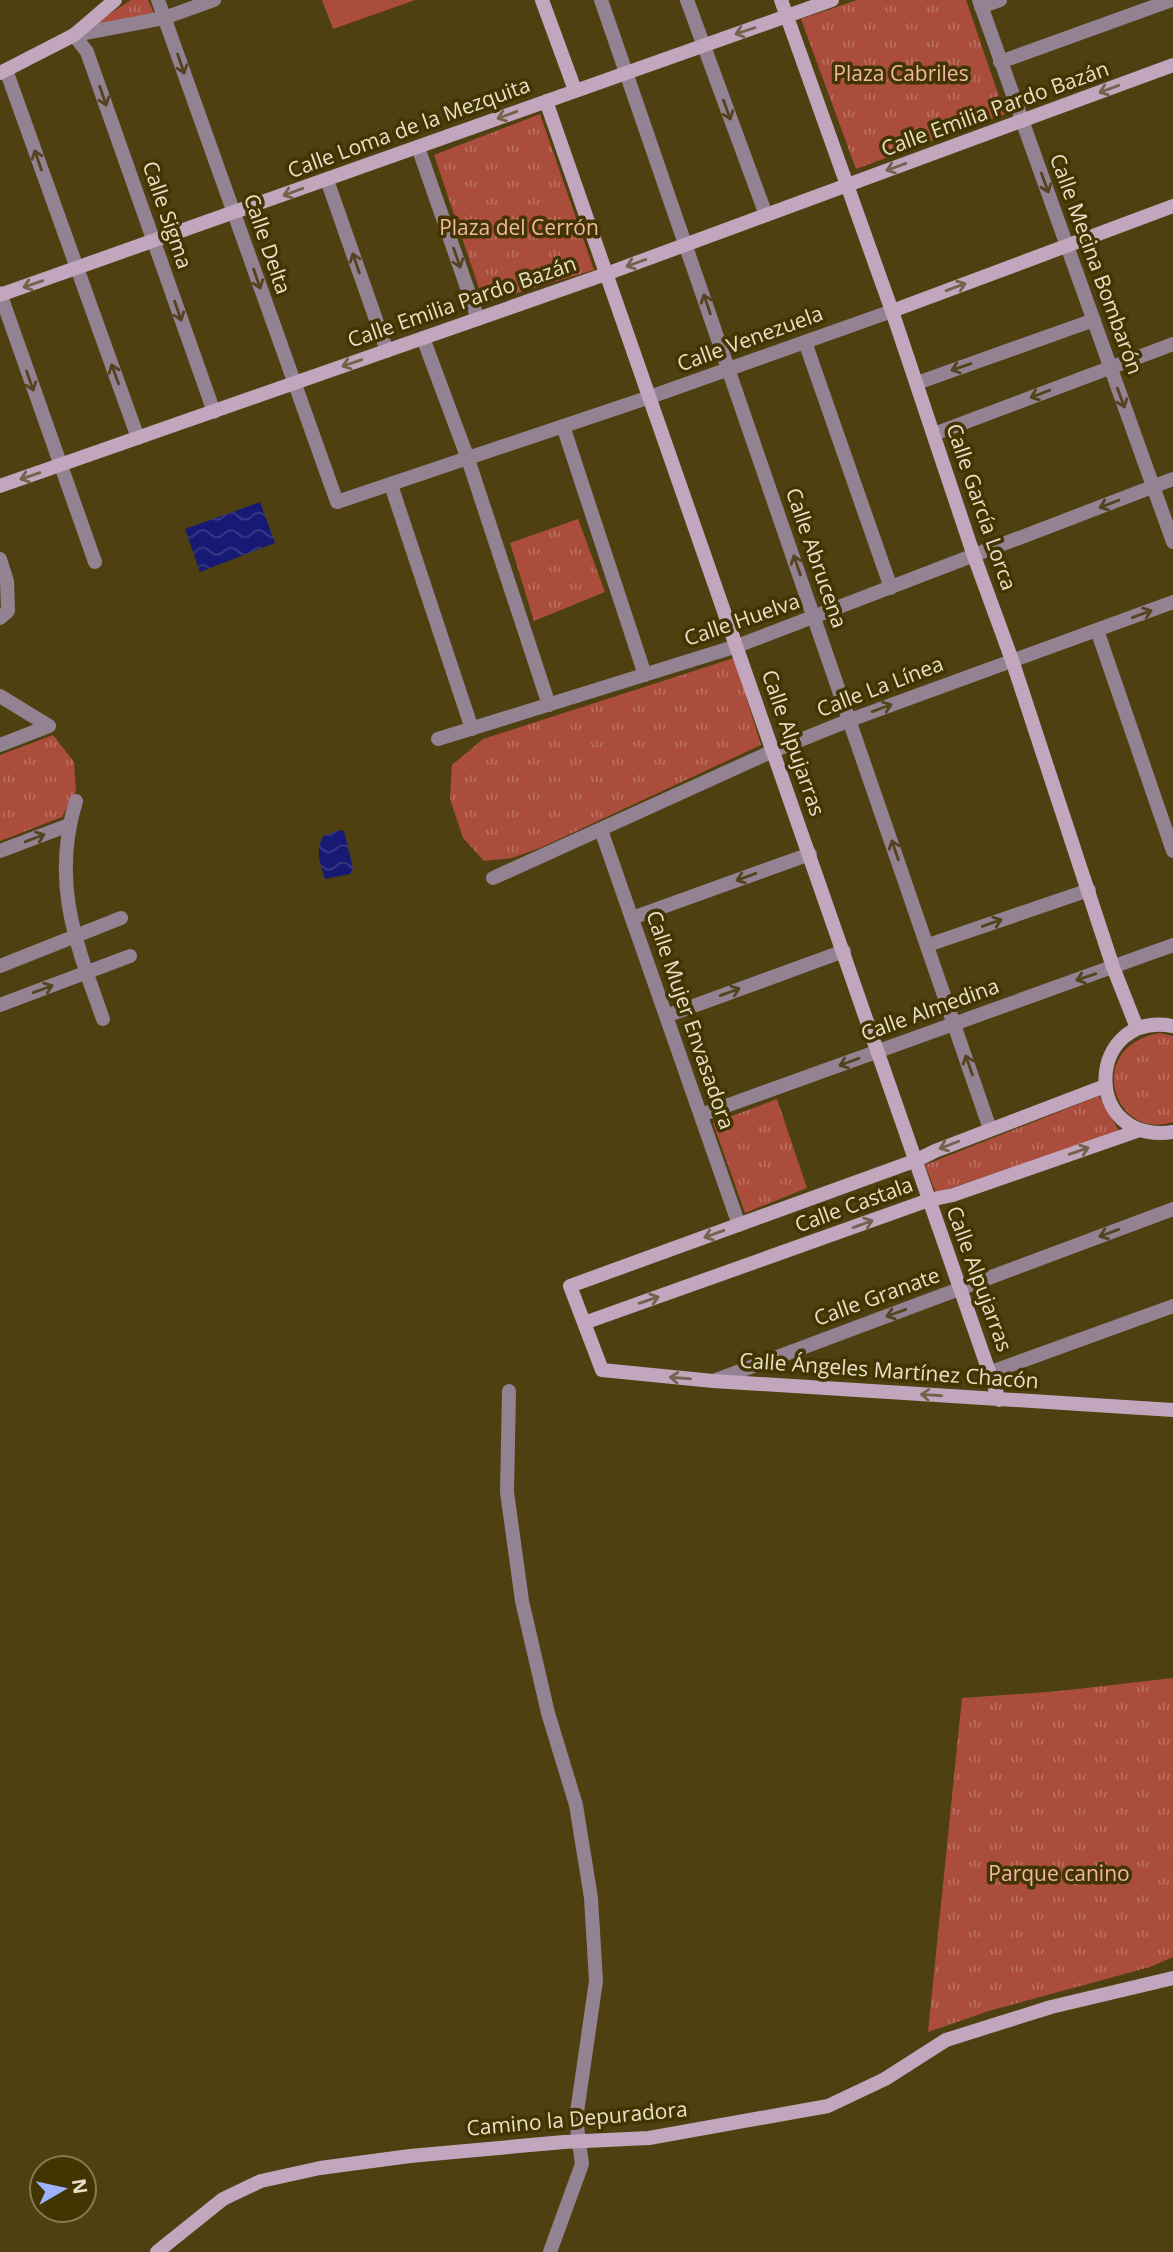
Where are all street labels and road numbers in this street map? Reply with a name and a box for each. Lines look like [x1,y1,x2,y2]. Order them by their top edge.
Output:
street label: Calle Emilia Pardo Bazán [877,54,1112,162]
street label: Calle Loma de la Mezquita [284,70,534,184]
street label: Calle Mecina Bombarón [1044,149,1150,378]
street label: Calle Sigma [136,157,199,272]
street label: Calle Delta [238,190,298,298]
street label: Calle Emilia Pardo Bazán [343,249,580,353]
street label: Calle Venezuela [673,299,826,377]
street label: Calle García Lorca [940,420,1024,594]
street label: Calle Abrucena [780,484,854,632]
street label: Calle Huelva [680,586,803,652]
street label: Calle La Línea [812,649,947,723]
street label: Calle Alpujarras [756,666,832,820]
street label: Calle Mujer Envasadora [640,906,742,1133]
street label: Calle Almedina [857,971,1003,1047]
street label: Calle Castala [791,1170,917,1238]
street label: Calle Alpujarras [941,1202,1019,1355]
street label: Calle Granate [810,1260,944,1332]
street label: Calle Ángeles Martínez Chacón [739,1346,1040,1394]
street label: Camino la Depuradora [465,2094,689,2142]

